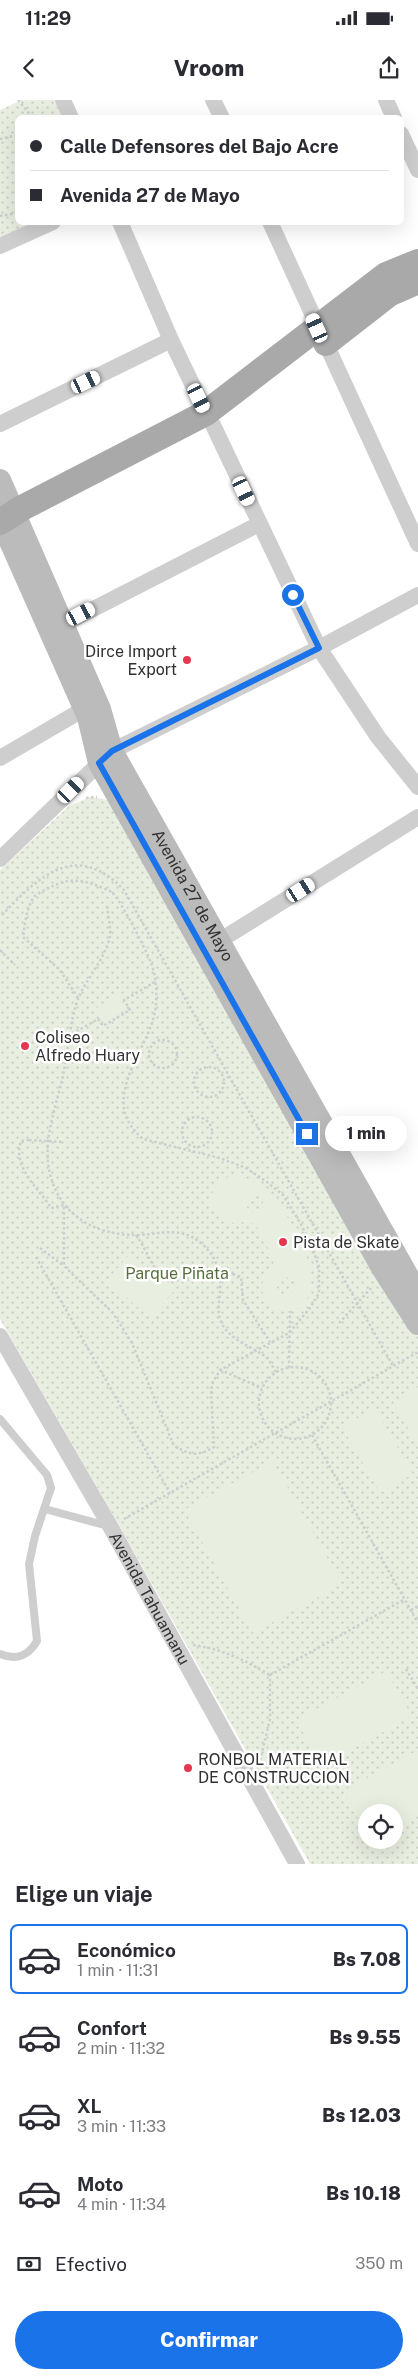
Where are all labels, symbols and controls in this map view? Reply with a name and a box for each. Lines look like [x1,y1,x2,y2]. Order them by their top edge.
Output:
text: 11:29 [25,7,71,29]
icon: back [15,54,43,82]
icon: share [375,54,403,82]
text: Vroom [174,55,244,81]
text: Calle Defensores del Bajo Acre [60,135,339,157]
text: Avenida 27 de Mayo [60,184,240,206]
car [304,311,329,345]
car [69,369,102,395]
car [185,381,212,415]
car [230,474,257,508]
route start [282,584,304,606]
car [64,601,97,627]
place label: Dirce Import Export [85,642,177,679]
marker: Dirce Import Export [181,654,193,666]
car [54,774,87,806]
street label: Avenida 27 de Mayo [149,826,238,964]
car [284,876,317,904]
place label: Coliseo Alfredo Huary [35,1028,141,1065]
marker: Coliseo Alfredo Huary [19,1040,31,1052]
callout: 1 min [324,1116,407,1152]
route end [296,1123,318,1145]
text: 1 min [346,1124,386,1143]
place label: Pista de Skate [293,1233,399,1252]
marker: Pista de Skate [277,1236,289,1248]
park label: Parque Piñata [125,1264,229,1283]
street label: Avenida Tahuamanu [106,1528,194,1668]
place label: RONBOL MATERIAL DE CONSTRUCCION [198,1750,350,1787]
marker: RONBOL MATERIAL DE CONSTRUCCION [182,1762,194,1774]
map controls [358,1804,403,1849]
button: locate [358,1804,403,1849]
text: Elige un viaje [15,1881,153,1907]
icon: car [17,1937,62,1982]
text: Económico [77,1939,176,1961]
text: Bs 7.08 [333,1948,401,1970]
text: 1 min · 11:31 [77,1961,159,1980]
icon: car [17,2015,62,2060]
text: Confort [77,2017,147,2039]
text: Bs 9.55 [329,2026,401,2048]
text: 2 min · 11:32 [77,2039,165,2058]
icon: car [17,2093,62,2138]
text: XL [77,2095,102,2117]
text: Bs 12.03 [322,2104,401,2126]
text: 3 min · 11:33 [77,2117,166,2136]
icon: car [17,2171,62,2216]
text: Moto [77,2173,123,2195]
text: Bs 10.18 [326,2182,401,2204]
text: 4 min · 11:34 [77,2195,166,2214]
icon: cash [15,2250,43,2278]
text: Efectivo [55,2253,127,2275]
text: 350 m [355,2254,403,2273]
button: Confirmar [15,2311,403,2369]

